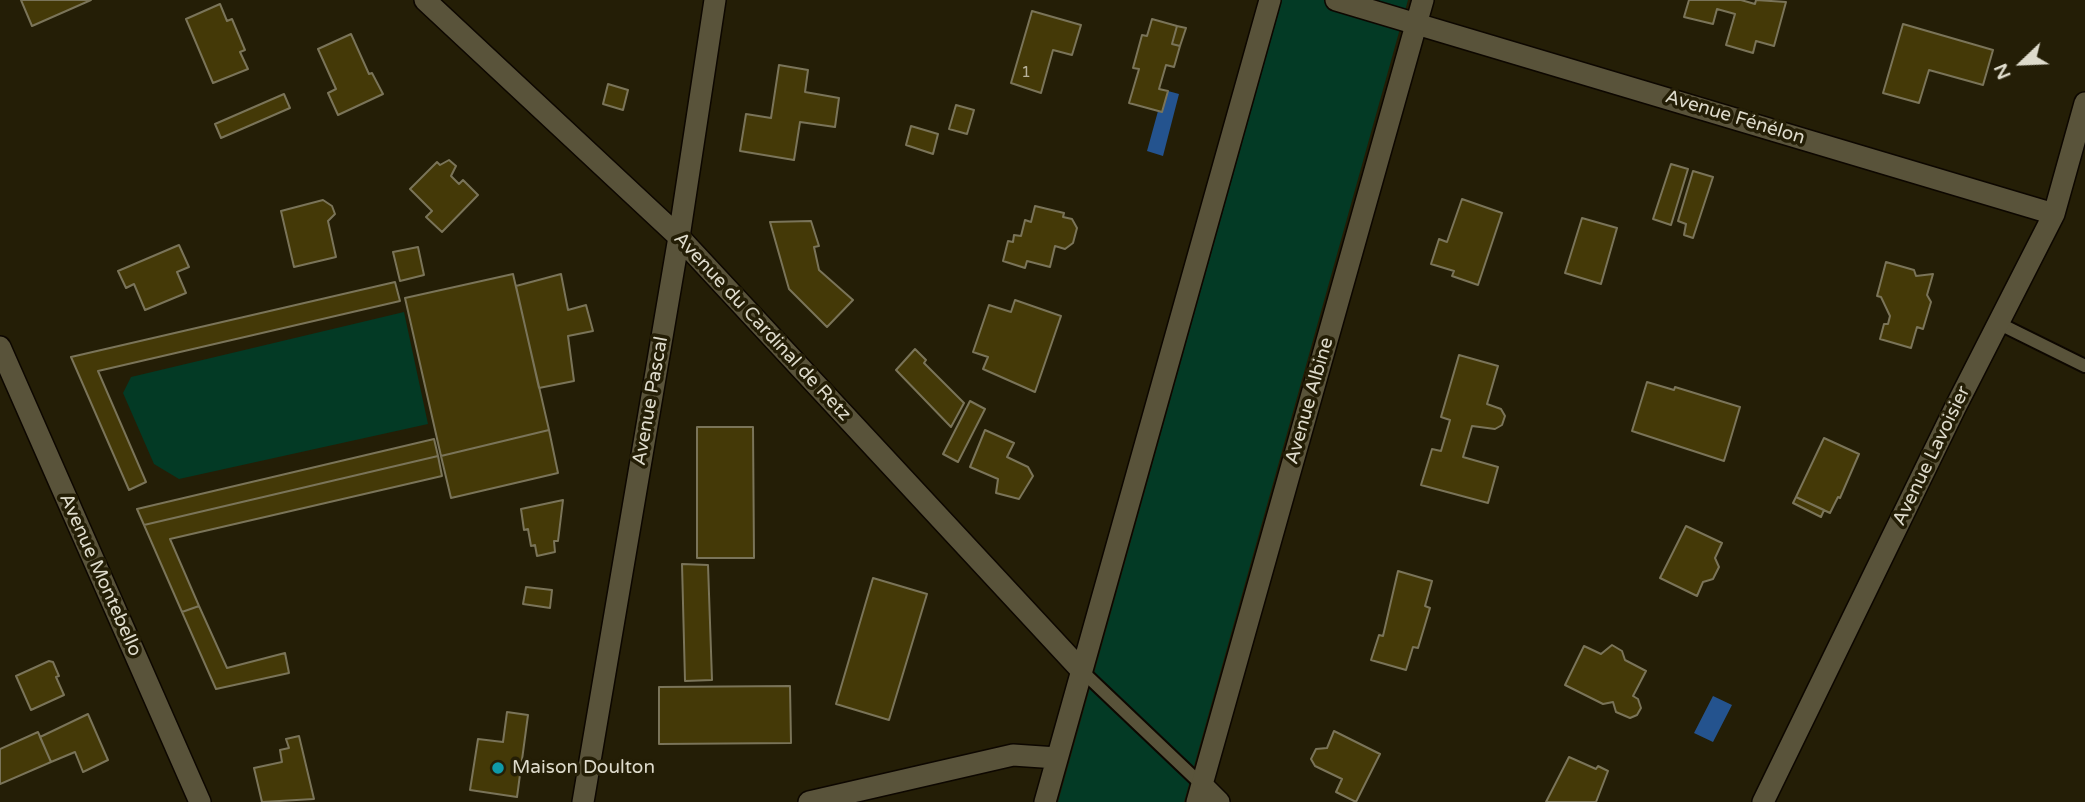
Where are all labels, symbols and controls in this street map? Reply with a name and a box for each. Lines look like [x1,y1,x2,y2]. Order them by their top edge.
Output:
north arrow [1987,28,2057,98]
text: N [1990,60,2016,83]
house number: 1 [1021,63,1031,83]
street label: Avenue Fénélon [1662,86,1808,150]
street label: Avenue du Cardinal de Retz [669,228,855,426]
street label: Avenue Pascal [628,335,674,467]
street label: Avenue Albine [1281,335,1339,467]
street label: Avenue Lavoisier [1888,382,1976,530]
street label: Avenue Montebello [54,490,146,660]
place label: Maison Doulton [512,757,655,779]
marker: Maison Doulton [490,760,506,776]

